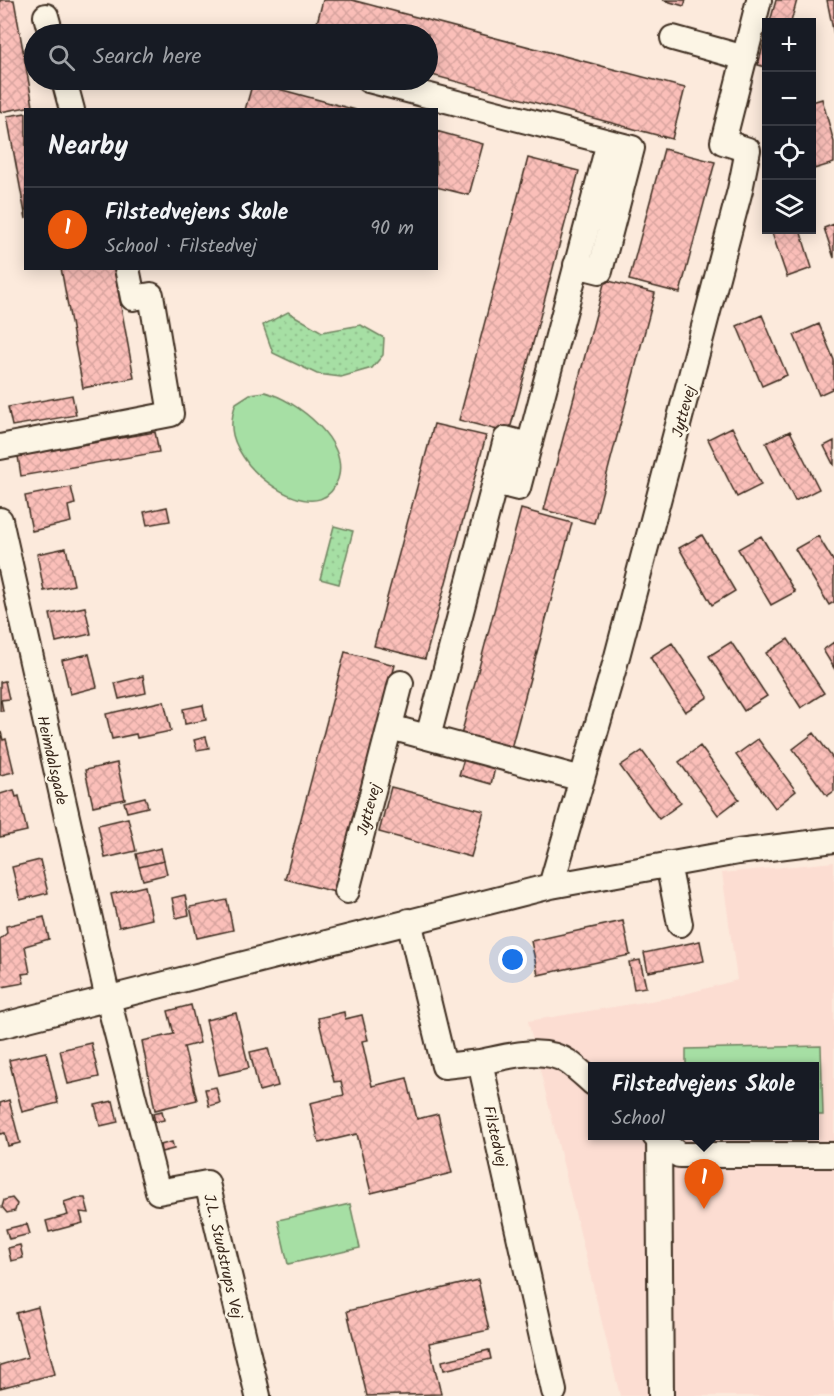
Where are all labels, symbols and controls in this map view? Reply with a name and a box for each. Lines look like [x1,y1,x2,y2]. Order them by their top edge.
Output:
map controls [762,18,816,234]
button: + [762,18,816,72]
search box [24,24,438,90]
text: Search here [93,40,201,75]
icon: search [45,41,78,74]
button: − [762,72,816,126]
text: Nearby [48,126,128,168]
button: locate [762,126,816,180]
button: layers [762,180,816,234]
text: Filstedvejens Skole [105,196,288,231]
text: 1 [64,213,71,245]
text: 90 m [370,213,414,245]
text: School · Filstedvej [105,231,257,263]
street label: Jyttevej [666,382,704,440]
street label: Heimdalsgade [29,713,74,807]
street label: Jyttevej [351,780,389,838]
your location [498,945,527,974]
popup [588,1062,819,1140]
text: Filstedvejens Skole [612,1068,795,1103]
street label: Filstedvej [475,1103,514,1170]
text: School [612,1103,665,1135]
pin: 1 [684,1160,724,1209]
street label: J.L. Studstrups Vej [196,1192,249,1322]

